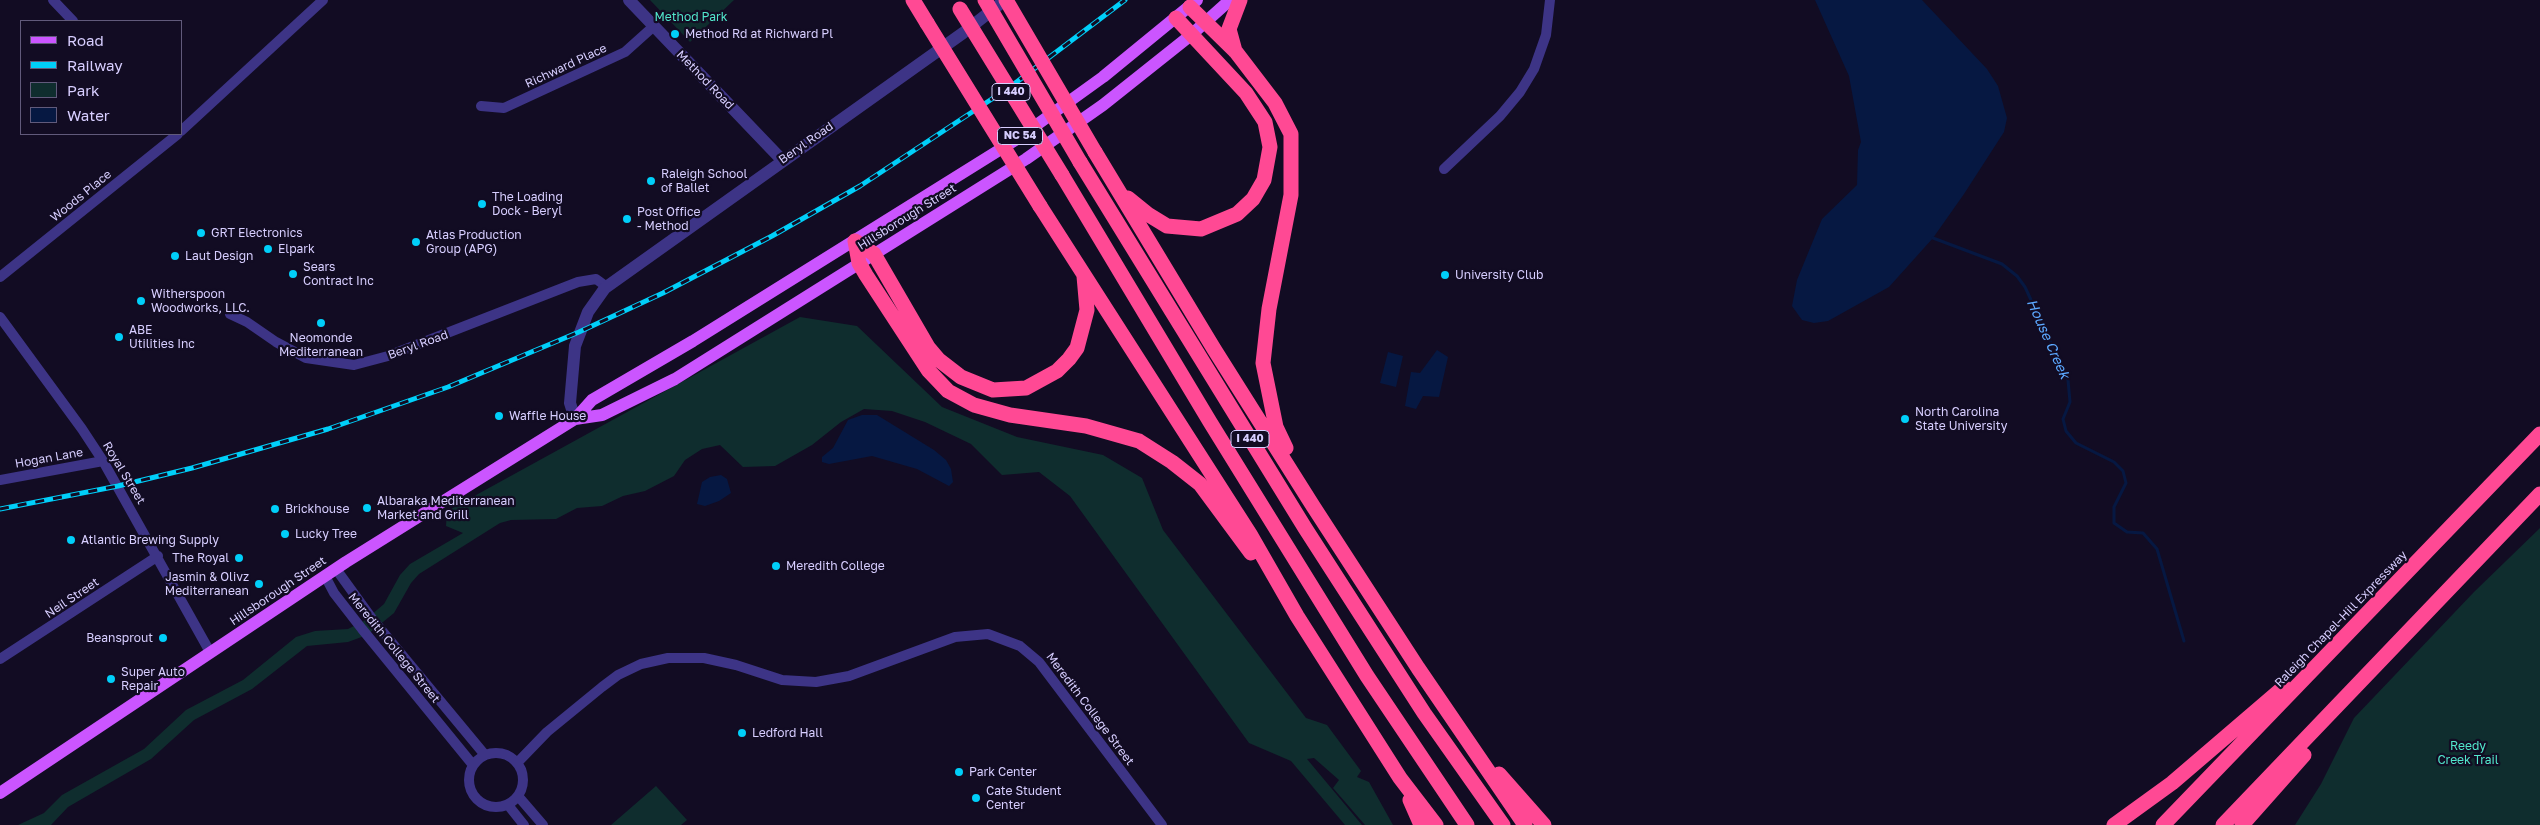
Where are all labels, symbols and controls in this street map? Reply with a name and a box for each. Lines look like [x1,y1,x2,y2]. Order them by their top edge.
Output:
park label: Method Park [654,10,728,24]
legend [20,20,182,135]
place label: Method Rd at Richward Pl [685,27,833,41]
marker: Method Rd at Richward Pl [669,28,681,40]
text: Road [67,31,104,49]
street label: Richward Place [523,41,609,91]
street label: Method Road [673,48,737,112]
text: Railway [67,56,123,74]
text: Park [67,81,99,99]
road number: I 440 [992,84,1030,100]
text: Water [67,106,110,124]
street label: Beryl Road [776,119,836,167]
road number: NC 54 [998,128,1042,144]
street label: Woods Place [48,167,114,225]
place label: Raleigh School of Ballet [661,167,747,195]
marker: Raleigh School of Ballet [645,175,657,187]
street label: Hillsborough Street [855,181,959,253]
place label: The Loading Dock - Beryl [492,190,563,218]
marker: The Loading Dock - Beryl [476,198,488,210]
place label: Post Office - Method [637,205,701,233]
marker: Post Office - Method [621,213,633,225]
place label: GRT Electronics [211,226,303,240]
marker: GRT Electronics [195,227,207,239]
place label: Atlas Production Group (APG) [426,228,522,256]
marker: Atlas Production Group (APG) [410,236,422,248]
place label: Elpark [278,242,315,256]
marker: Elpark [262,243,274,255]
place label: Laut Design [185,249,253,263]
marker: Laut Design [169,250,181,262]
place label: Sears Contract Inc [303,260,374,288]
marker: Sears Contract Inc [287,268,299,280]
place label: University Club [1455,268,1543,282]
marker: University Club [1439,269,1451,281]
place label: Witherspoon Woodworks, LLC. [151,287,250,315]
marker: Witherspoon Woodworks, LLC. [135,295,147,307]
water label: House Creek [2023,297,2073,381]
marker: Neomonde Mediterranean [315,317,327,329]
place label: ABE Utilities Inc [129,323,195,351]
street label: Beryl Road [386,327,450,363]
marker: ABE Utilities Inc [113,331,125,343]
place label: Neomonde Mediterranean [279,331,363,359]
place label: North Carolina State University [1915,405,2007,433]
place label: Waffle House [509,409,586,423]
marker: Waffle House [493,410,505,422]
marker: North Carolina State University [1899,413,1911,425]
road number: I 440 [1231,430,1269,448]
street label: Royal Street [100,439,148,507]
street label: Hogan Lane [14,445,84,471]
place label: Albaraka Mediterranean Market and Grill [377,494,515,522]
place label: Brickhouse [285,502,349,516]
marker: Albaraka Mediterranean Market and Grill [361,502,373,514]
marker: Brickhouse [269,503,281,515]
place label: Lucky Tree [295,527,357,541]
marker: Lucky Tree [279,528,291,540]
place label: Atlantic Brewing Supply [81,533,219,547]
marker: Atlantic Brewing Supply [65,534,77,546]
street label: Raleigh Chapel–Hill Expressway [2272,548,2410,690]
place label: The Royal [172,551,229,565]
marker: The Royal [233,552,245,564]
street label: Hillsborough Street [227,553,329,629]
place label: Meredith College [786,559,885,573]
marker: Meredith College [770,560,782,572]
place label: Jasmin & Olivz Mediterranean [165,570,249,598]
street label: Neil Street [42,575,102,621]
marker: Jasmin & Olivz Mediterranean [253,578,265,590]
street label: Meredith College Street [345,590,443,706]
place label: Beansprout [86,631,153,645]
marker: Beansprout [157,632,169,644]
street label: Meredith College Street [1043,650,1137,768]
place label: Super Auto Repair [121,665,185,693]
marker: Super Auto Repair [105,673,117,685]
place label: Ledford Hall [752,726,823,740]
marker: Ledford Hall [736,727,748,739]
park label: Reedy Creek Trail [2437,739,2499,767]
place label: Park Center [969,765,1037,779]
marker: Park Center [953,766,965,778]
place label: Cate Student Center [986,784,1061,812]
marker: Cate Student Center [970,792,982,804]

